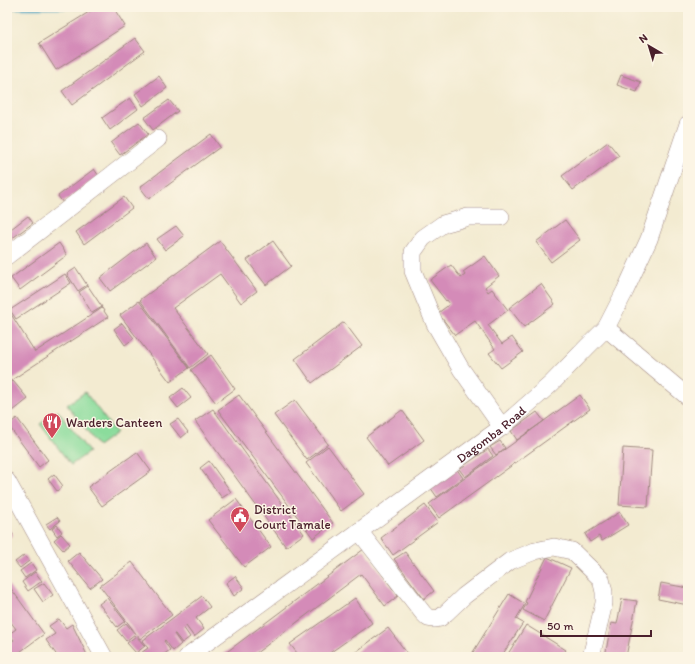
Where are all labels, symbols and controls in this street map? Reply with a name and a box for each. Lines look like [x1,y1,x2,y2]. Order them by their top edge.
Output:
north arrow [629,26,669,66]
text: N [636,31,650,46]
street label: Dagomba Road [453,402,529,465]
restaurant icon: Warders Canteen [41,411,63,439]
place label: Warders Canteen [66,415,163,430]
place label: District Court Tamale [254,502,331,532]
public building icon: District Court Tamale [229,505,251,533]
scale bar [541,612,651,638]
text: 50 m [547,619,573,633]

